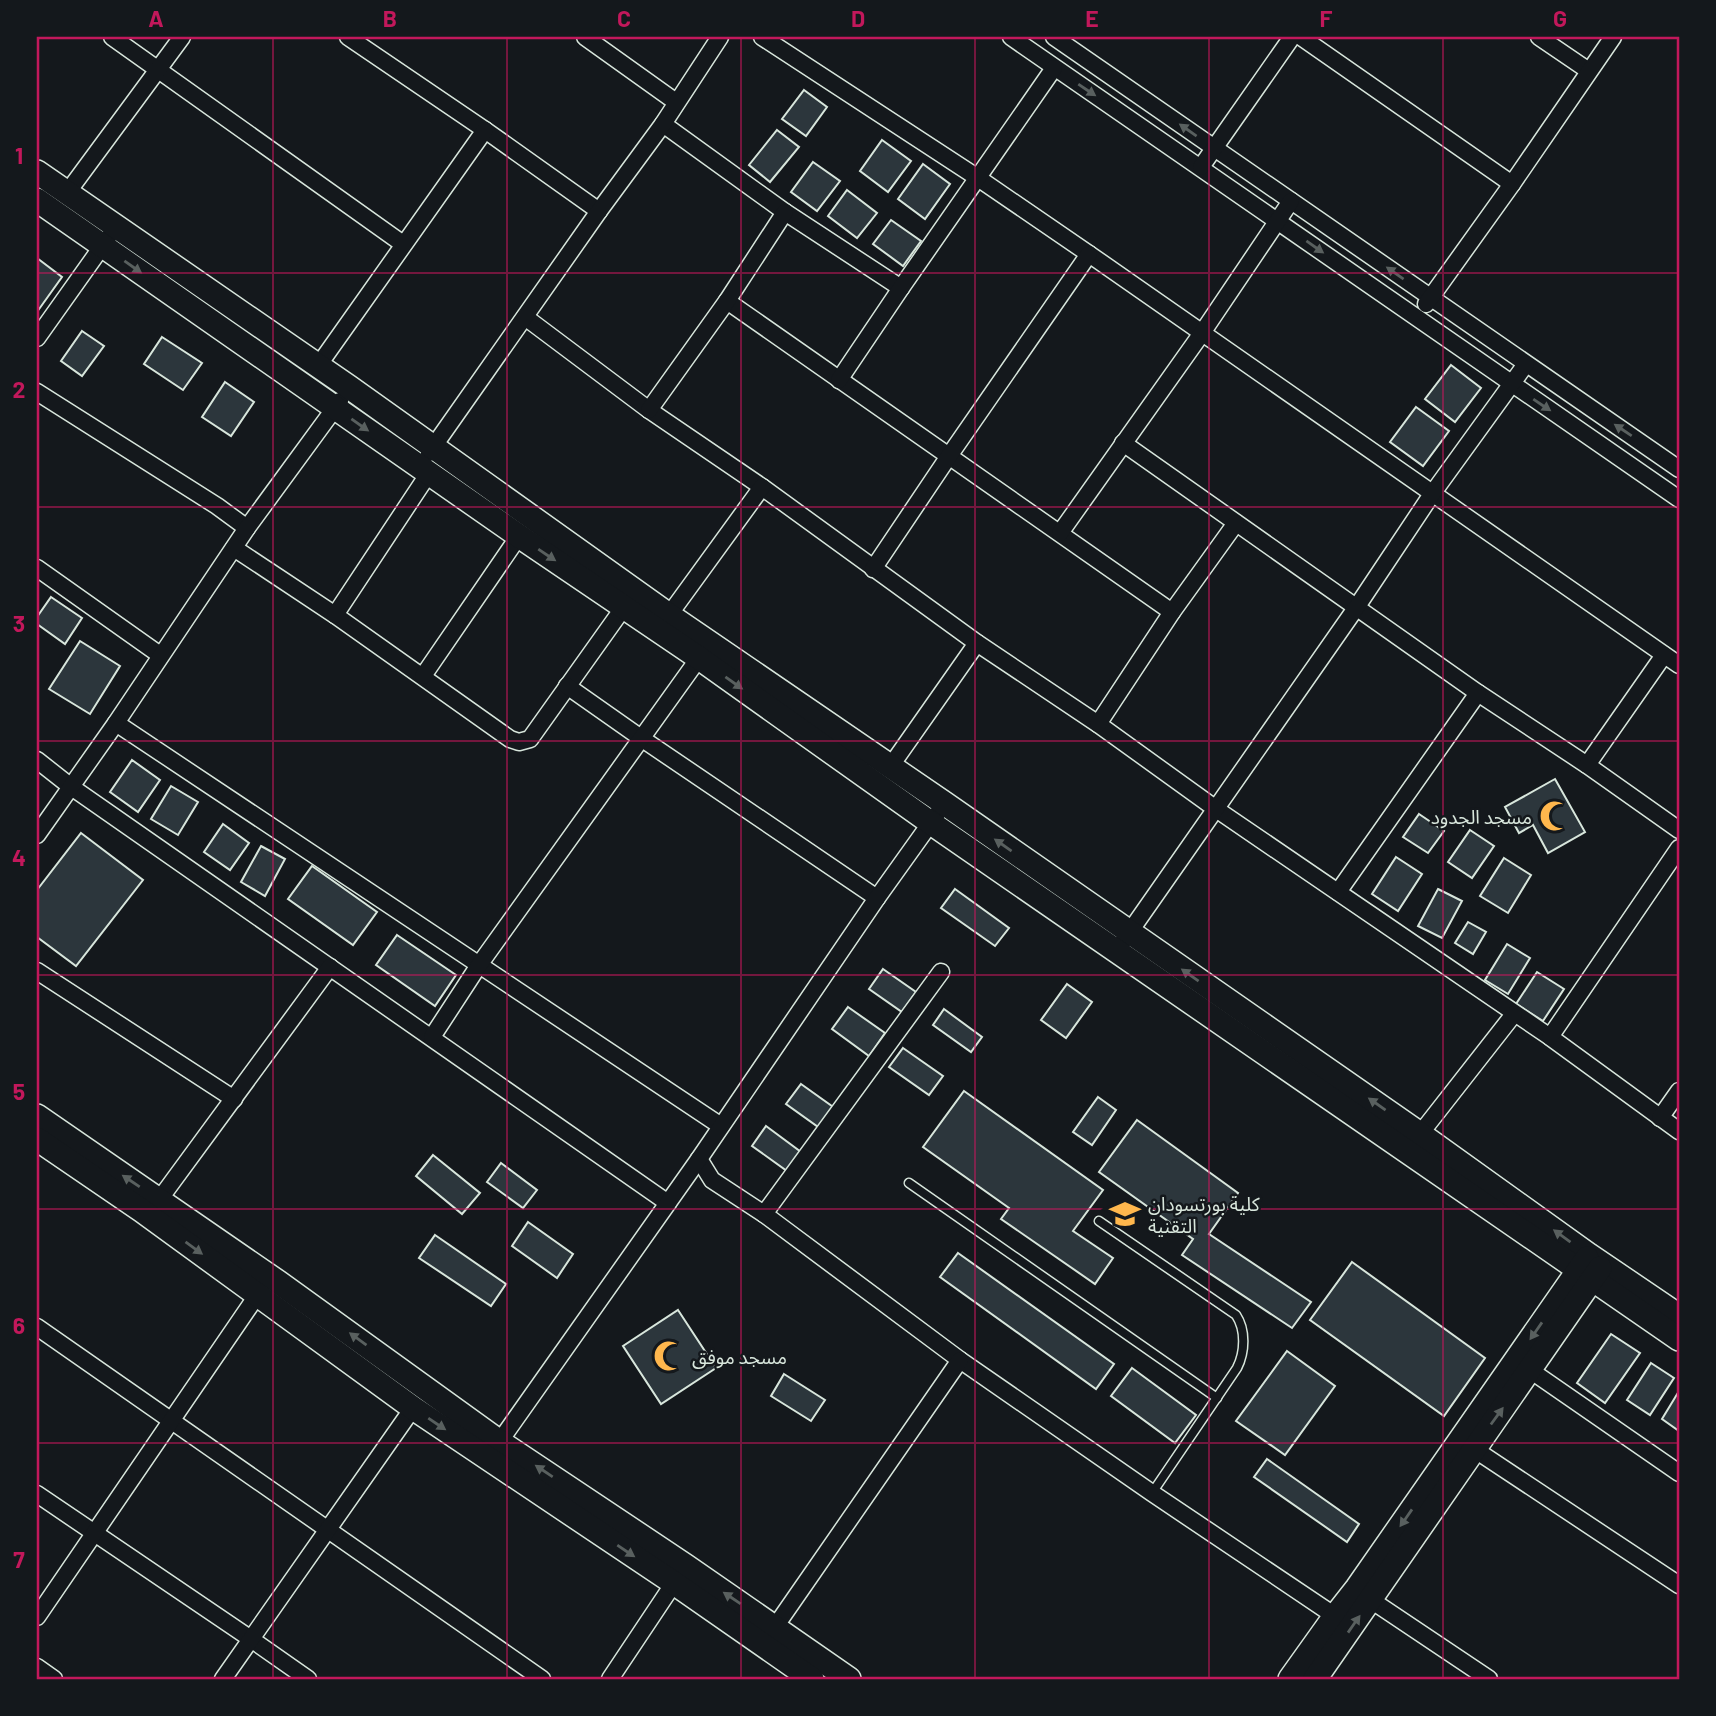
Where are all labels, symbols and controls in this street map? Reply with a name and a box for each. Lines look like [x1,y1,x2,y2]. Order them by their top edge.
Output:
text: A [148,4,164,32]
text: B [383,4,397,32]
text: C [617,4,631,32]
text: D [851,4,865,32]
text: E [1085,4,1099,32]
text: F [1320,4,1333,32]
text: G [1553,4,1567,32]
one-way arrow [1078,83,1096,97]
one-way arrow [1179,123,1197,137]
text: 1 [15,141,23,169]
one-way arrow [1306,240,1324,254]
one-way arrow [124,260,142,274]
one-way arrow [1386,266,1404,280]
text: 2 [13,375,25,403]
one-way arrow [1533,398,1551,412]
one-way arrow [350,418,369,431]
one-way arrow [1614,423,1632,437]
one-way arrow [537,548,556,561]
text: 3 [13,609,25,637]
one-way arrow [725,676,743,690]
mosque icon: مسجد الجدود [1538,799,1572,833]
place label: مسجد الجدود [1431,805,1532,829]
one-way arrow [994,838,1012,852]
text: 4 [12,843,26,871]
one-way arrow [1181,968,1199,982]
text: 5 [13,1077,25,1105]
one-way arrow [1368,1097,1386,1111]
one-way arrow [122,1175,141,1188]
place label: كلية بورتسودان التقنية [1148,1192,1261,1237]
school or university icon: كلية بورتسودان التقنية [1108,1197,1142,1231]
one-way arrow [1553,1229,1571,1243]
one-way arrow [184,1240,202,1255]
text: 6 [13,1311,25,1339]
one-way arrow [1529,1322,1543,1340]
one-way arrow [349,1333,367,1347]
mosque icon: مسجد موفق [652,1339,686,1373]
place label: مسجد موفق [692,1345,787,1369]
one-way arrow [1490,1407,1504,1425]
one-way arrow [427,1418,447,1431]
one-way arrow [534,1465,553,1478]
one-way arrow [1399,1509,1413,1527]
one-way arrow [617,1544,635,1558]
text: 7 [13,1545,25,1573]
one-way arrow [723,1592,742,1605]
one-way arrow [1347,1615,1361,1633]

